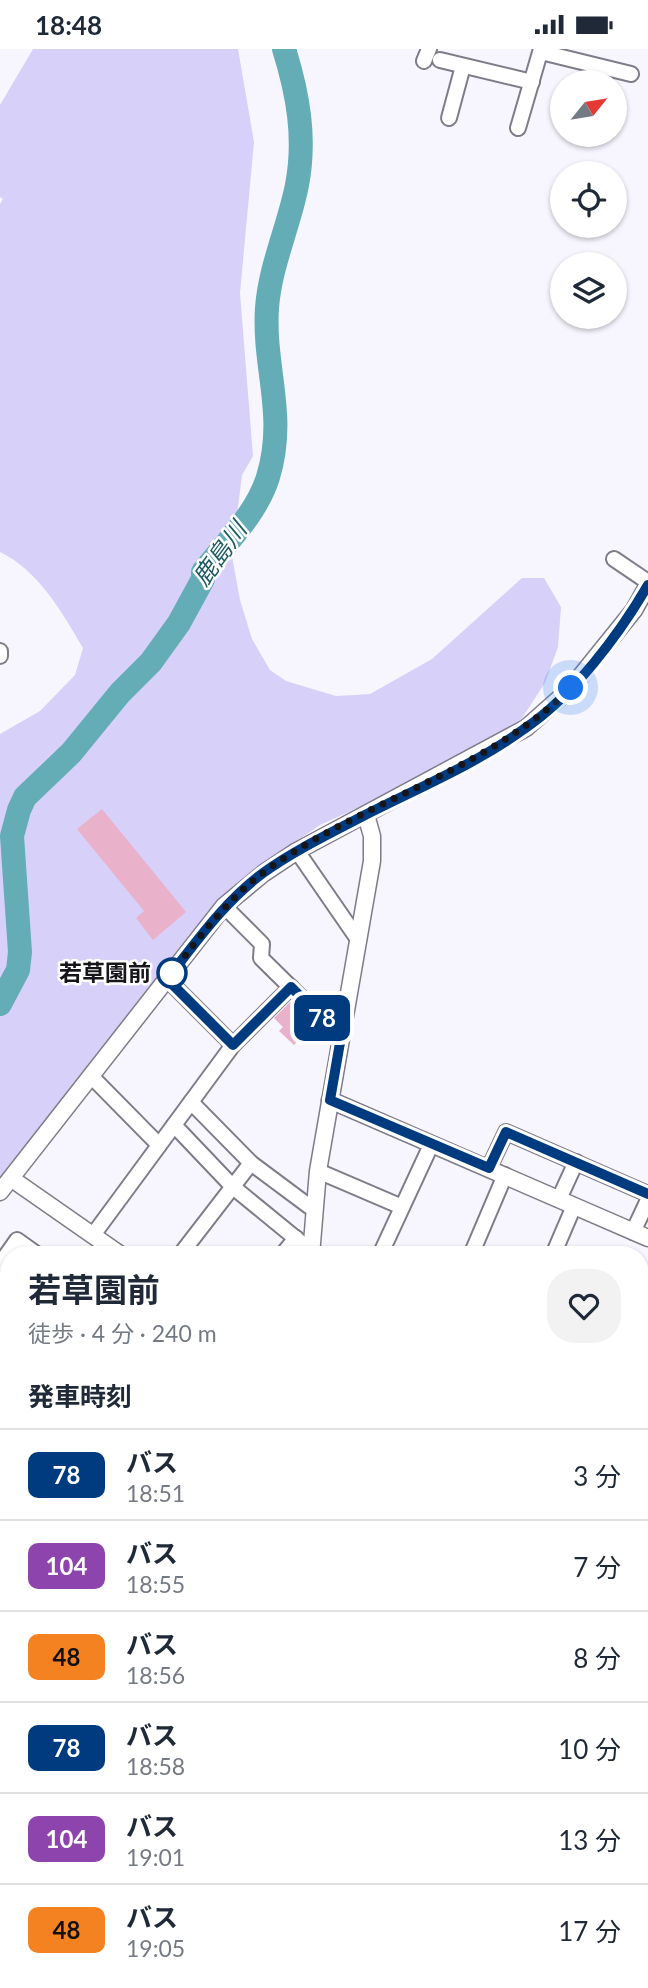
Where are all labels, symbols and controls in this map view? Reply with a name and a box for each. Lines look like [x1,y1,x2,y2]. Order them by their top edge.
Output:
text: 18:48 [35,9,102,41]
north arrow [550,70,626,147]
map controls [550,70,627,329]
button: locate [550,161,627,238]
button: layers [550,252,627,329]
water label: 鹿島川 [186,513,253,591]
your location [553,670,588,705]
place label: 若草園前 [59,958,151,986]
marker: 若草園前 [157,958,187,988]
line badge: 78 [290,995,354,1041]
text: 78 [308,1003,336,1032]
text: 若草園前 [28,1269,160,1309]
button: heart [547,1269,621,1343]
text: 徒歩 · 4 分 · 240 m [28,1319,217,1347]
text: 発車時刻 [28,1380,132,1412]
text: バス [126,1446,178,1478]
text: 78 [53,1460,80,1489]
text: 3 分 [573,1460,621,1492]
text: 18:51 [126,1479,185,1507]
text: バス [126,1537,178,1569]
text: 104 [46,1551,87,1580]
text: 7 分 [573,1551,621,1583]
text: 18:55 [126,1570,185,1598]
text: バス [126,1628,178,1660]
text: 48 [53,1642,80,1671]
text: 8 分 [573,1642,621,1674]
text: 18:56 [126,1661,185,1689]
text: バス [126,1719,178,1751]
text: 78 [53,1733,80,1762]
text: 10 分 [558,1733,621,1765]
text: 18:58 [126,1752,185,1780]
text: バス [126,1810,178,1842]
text: 104 [46,1824,87,1853]
text: 13 分 [558,1824,621,1856]
text: 19:01 [126,1843,185,1871]
text: バス [126,1901,178,1933]
text: 48 [53,1915,80,1944]
text: 17 分 [558,1915,621,1947]
text: 19:05 [126,1934,185,1962]

